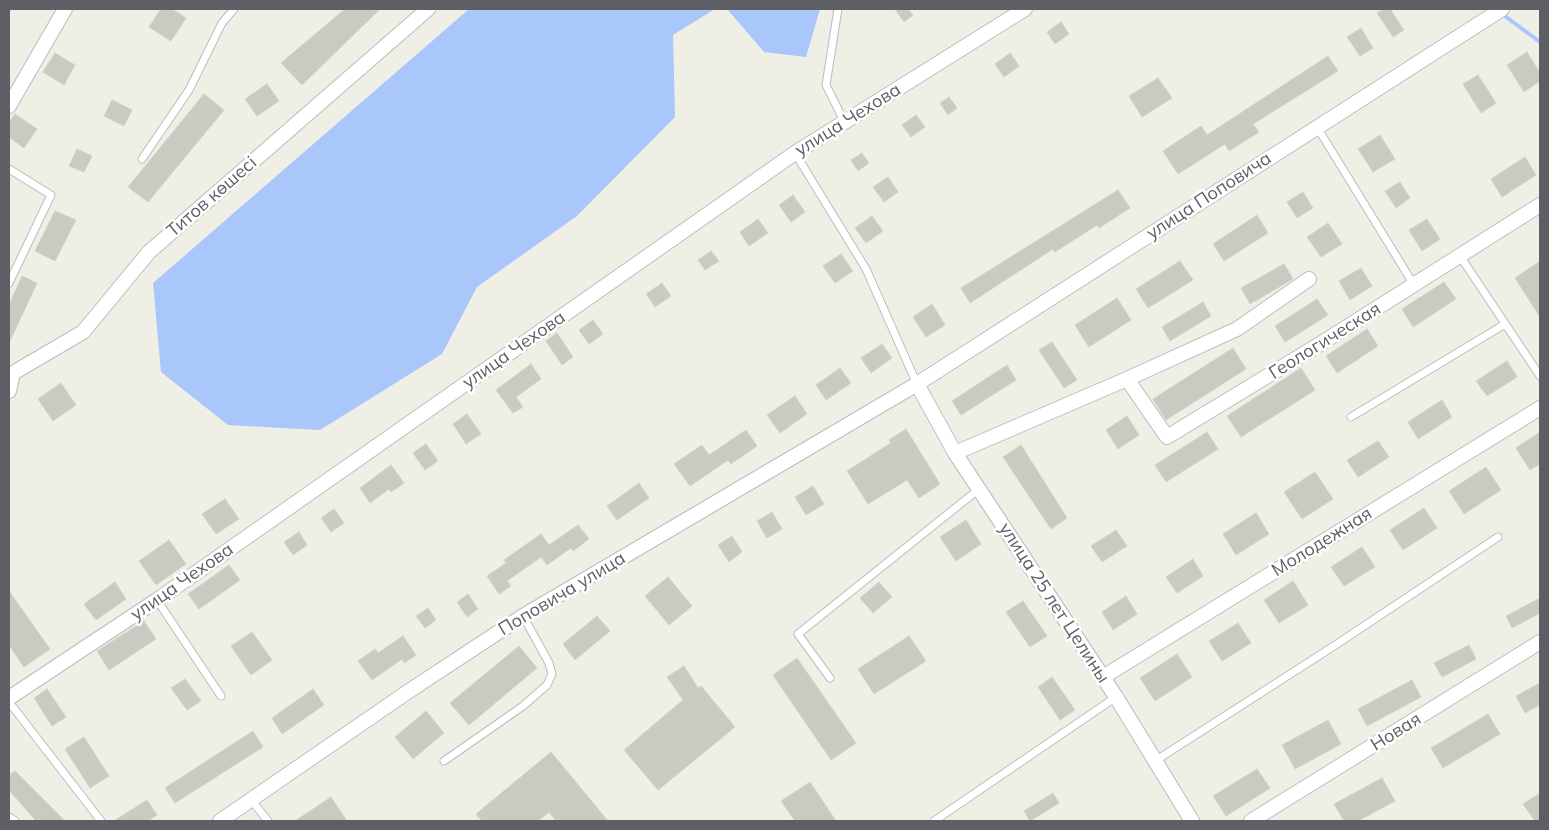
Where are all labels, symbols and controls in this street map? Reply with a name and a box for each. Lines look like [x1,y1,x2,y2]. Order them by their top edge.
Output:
street label: улица Чехова [791,79,905,161]
street label: улица Поповича [1143,148,1275,244]
street label: Титов көшесі [163,152,261,242]
street label: Геологическая [1265,298,1385,384]
street label: улица Чехова [458,307,570,393]
street label: Молодежная [1268,503,1376,581]
street label: улица 25 лет Целины [994,519,1114,687]
street label: улица Чехова [126,539,238,625]
street label: Поповича улица [495,548,629,640]
street label: Новая [1367,708,1425,756]

